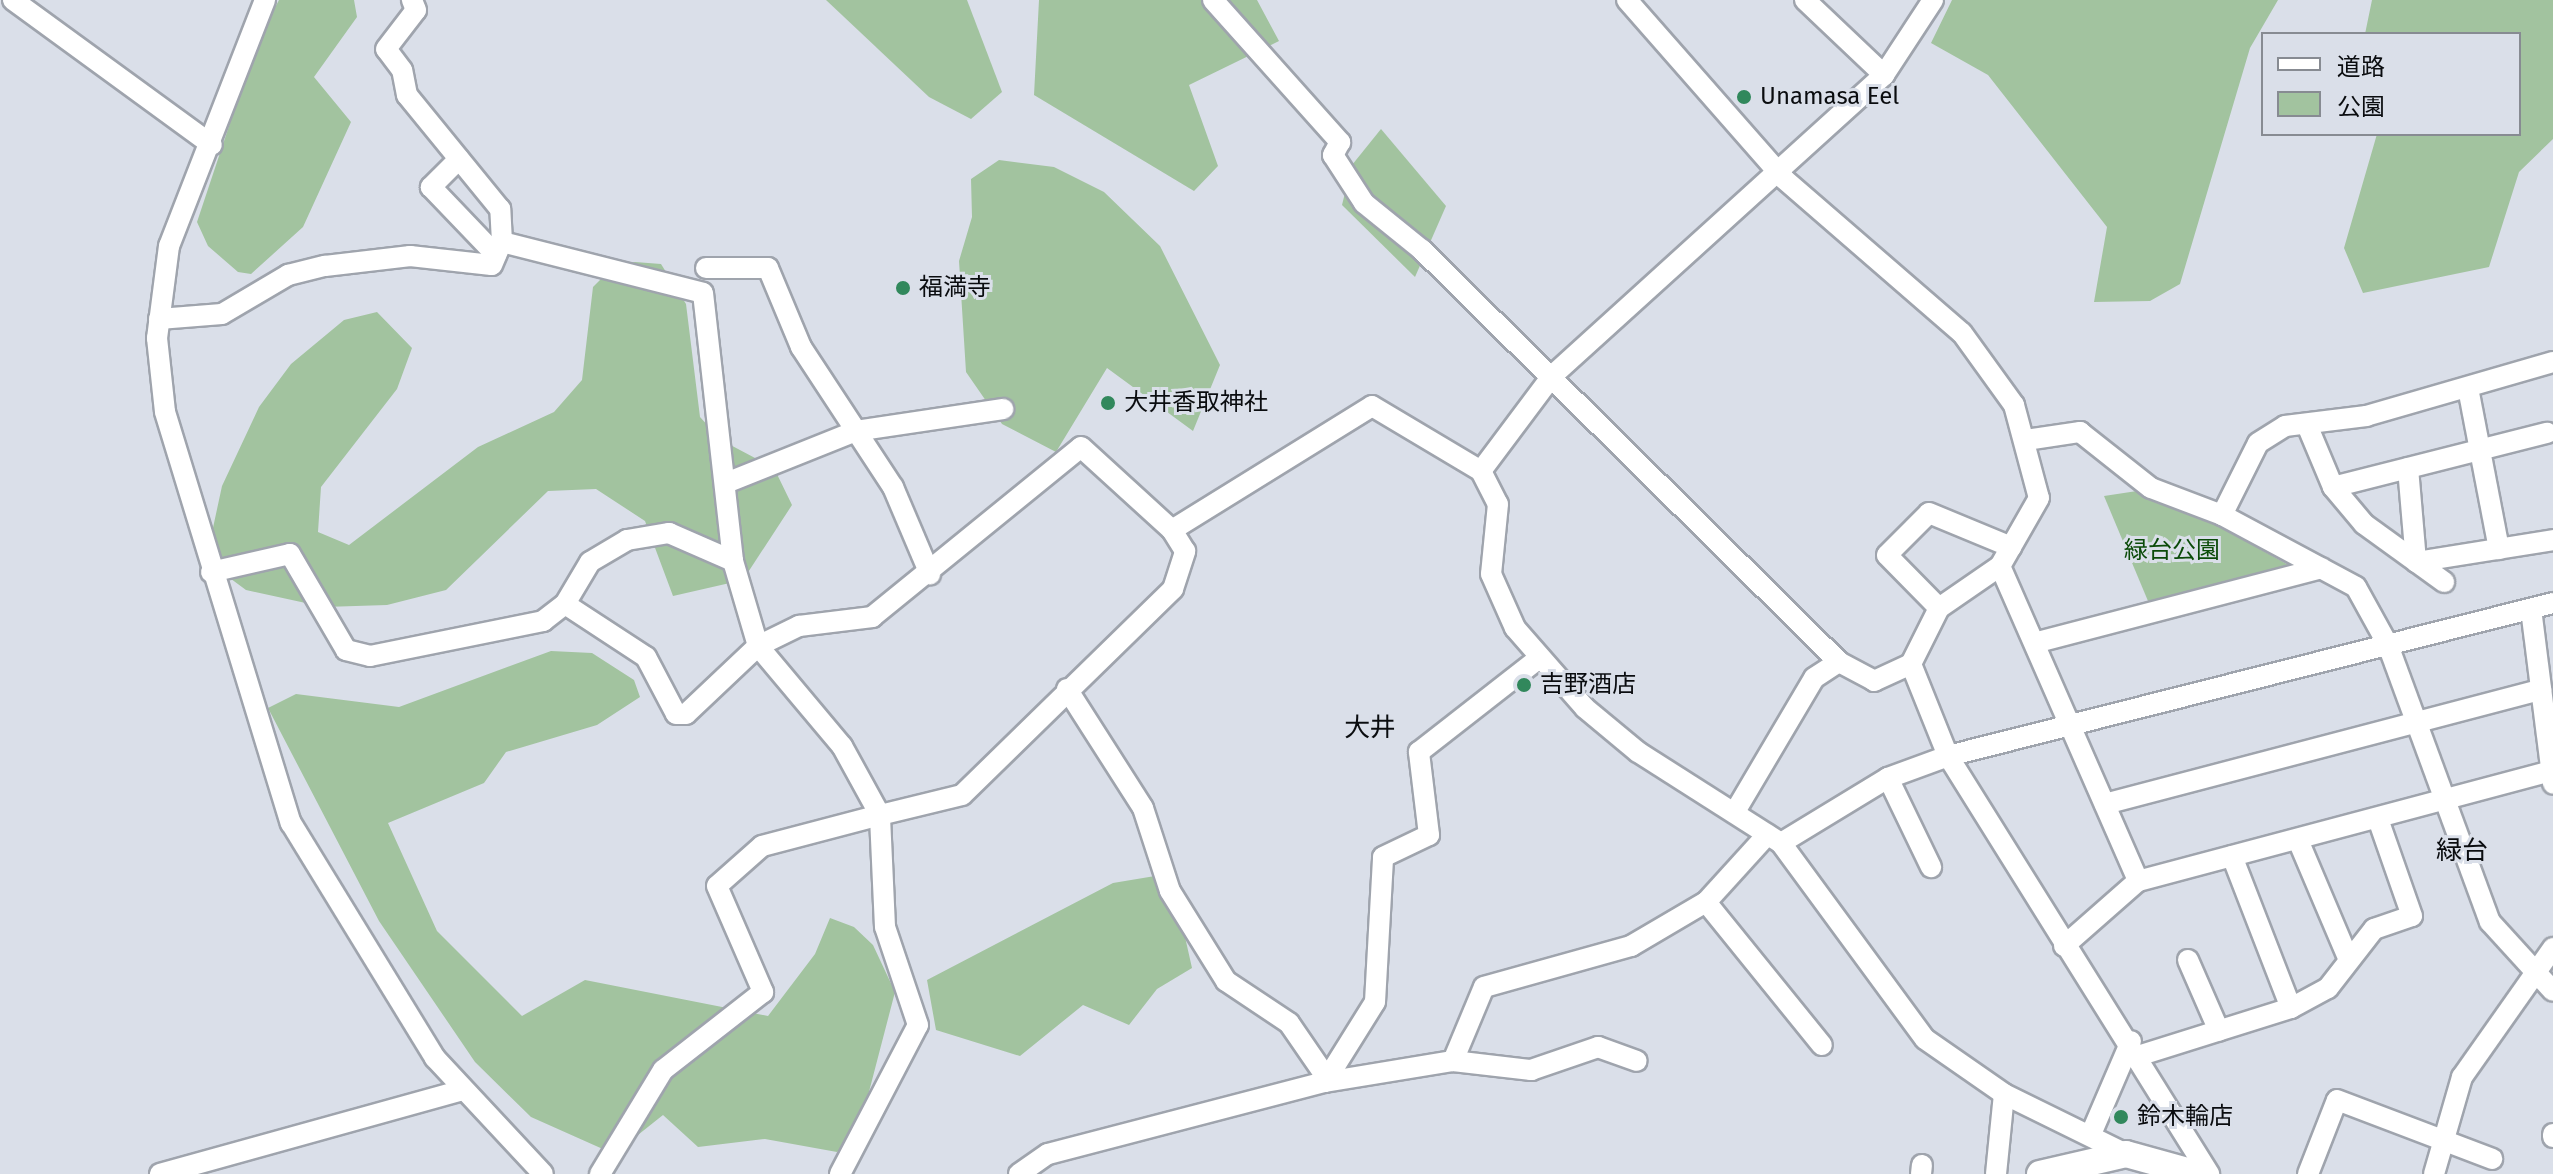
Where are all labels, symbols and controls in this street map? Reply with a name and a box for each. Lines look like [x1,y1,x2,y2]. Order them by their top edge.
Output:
legend [2261,32,2521,136]
text: 道路 [2337,53,2385,81]
place label: Unamasa Eel [1760,83,1899,111]
marker: Unamasa Eel [1735,88,1753,106]
text: 公園 [2337,93,2385,121]
place label: 福満寺 [919,274,991,302]
marker: 福満寺 [894,279,912,297]
place label: 大井香取神社 [1124,389,1268,417]
marker: 大井香取神社 [1099,394,1117,412]
park label: 緑台公園 [2124,537,2220,565]
place label: 吉野酒店 [1540,671,1636,699]
marker: 吉野酒店 [1515,676,1533,694]
district label: 大井 [1344,712,1396,744]
district label: 緑台 [2436,835,2488,867]
place label: 鈴木輪店 [2137,1103,2233,1131]
marker: 鈴木輪店 [2112,1108,2130,1126]

